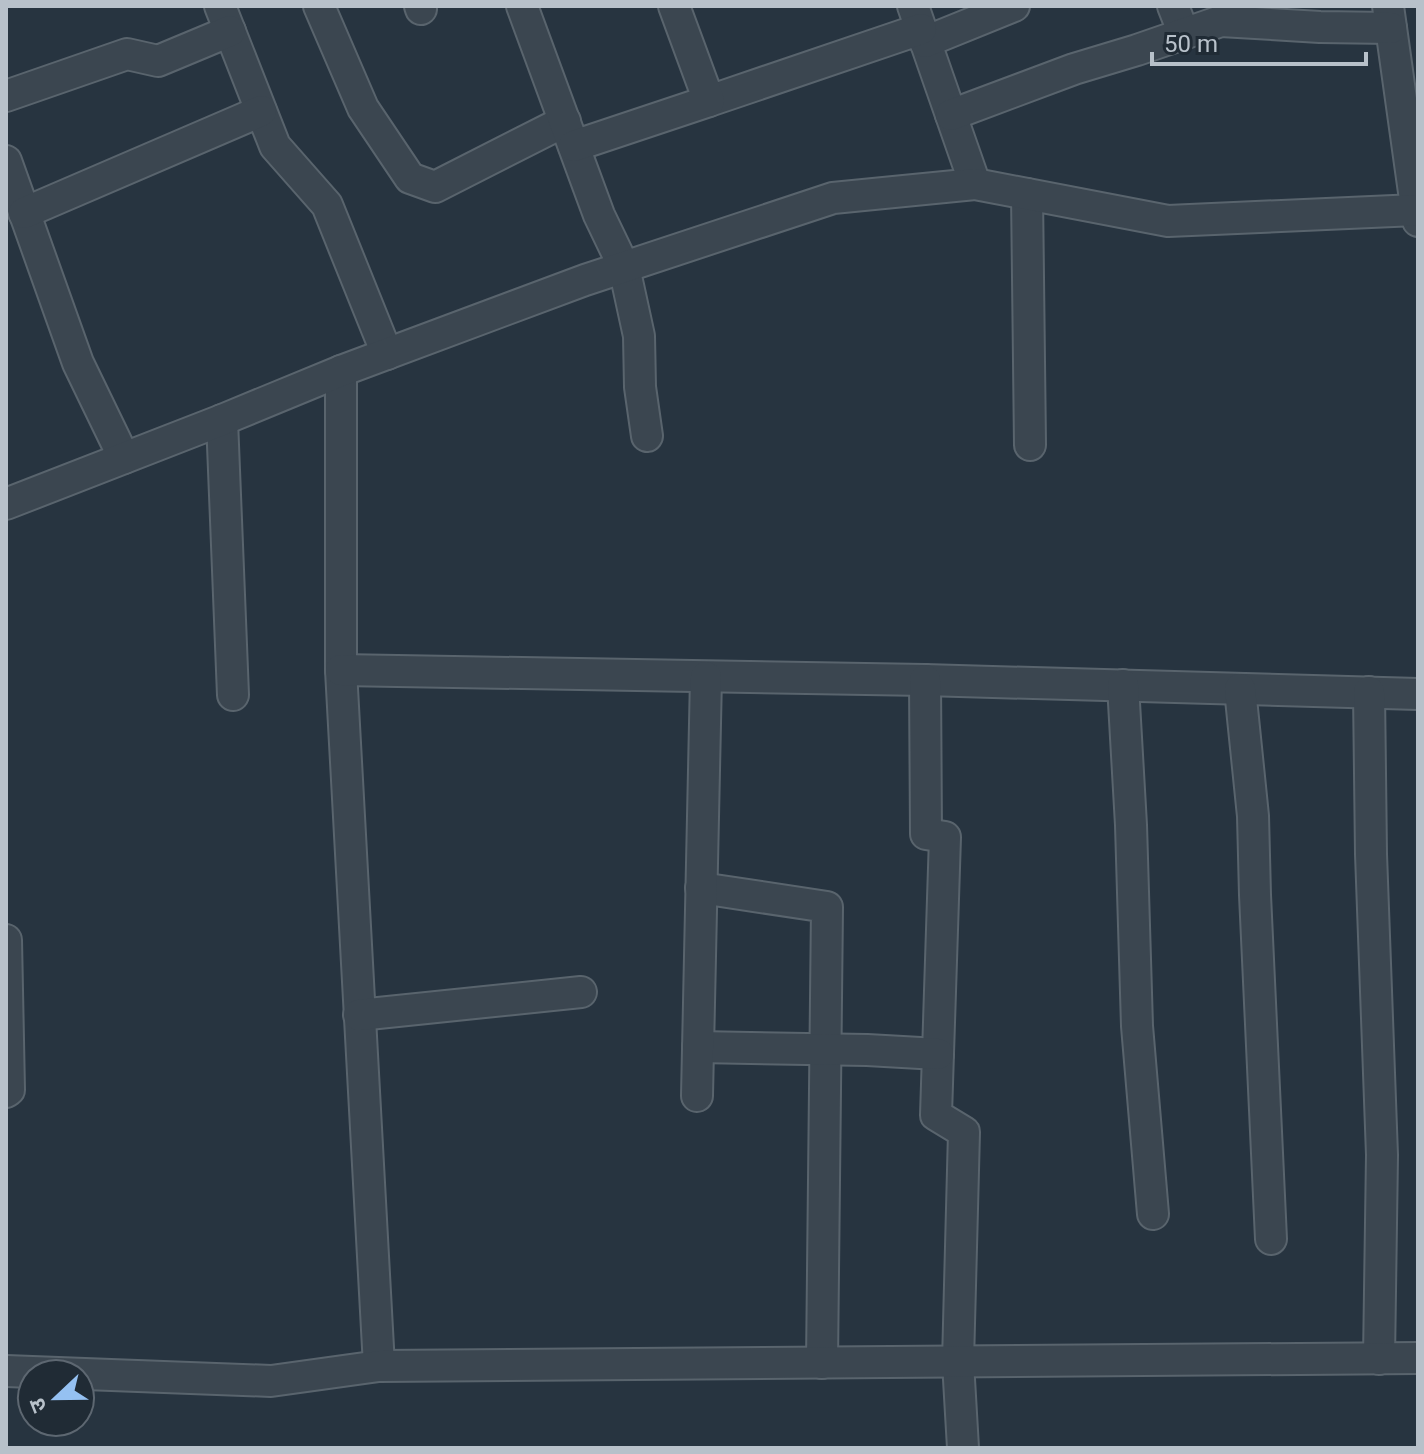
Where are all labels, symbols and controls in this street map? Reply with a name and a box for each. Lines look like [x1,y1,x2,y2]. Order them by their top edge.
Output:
scale bar [1152,16,1366,66]
text: 50 m [1164,30,1218,58]
north arrow [16,1358,96,1438]
text: उ [23,1394,52,1416]

